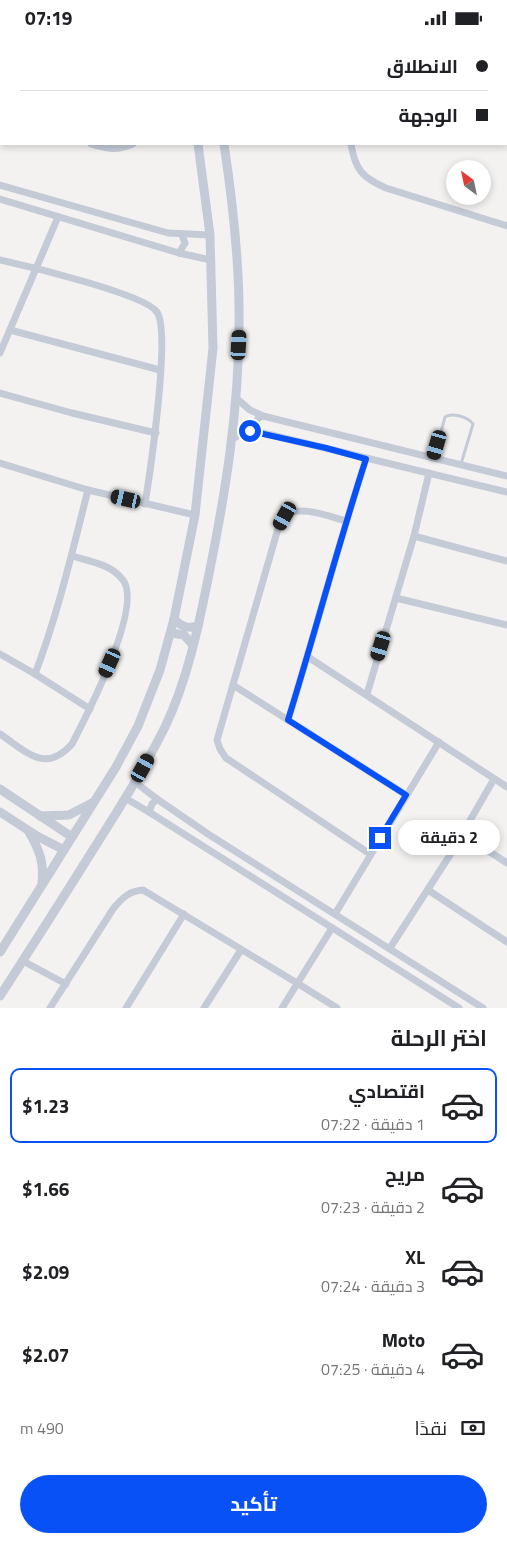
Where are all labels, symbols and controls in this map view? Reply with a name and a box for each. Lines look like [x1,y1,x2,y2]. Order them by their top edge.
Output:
text: 07:19 [25,3,72,32]
text: الانطلاق [387,51,458,80]
text: الوجهة [398,100,458,129]
north arrow [446,160,491,205]
map controls [446,160,491,205]
car [230,330,247,360]
route start [239,420,261,442]
car [425,429,448,461]
car [109,488,142,510]
car [271,499,298,533]
car [369,629,392,663]
car [97,646,122,680]
car [129,751,156,785]
callout: 2 دقيقة [398,821,500,855]
text: 2 دقيقة [420,825,478,849]
route end [369,827,391,849]
text: اختر الرحلة [391,1021,487,1055]
text: اقتصادي [349,1076,425,1105]
icon: car [440,1083,485,1128]
text: $1.23 [22,1091,69,1120]
text: 1 دقيقة · 07:22 [321,1112,425,1136]
text: مريح [385,1159,425,1188]
icon: car [440,1166,485,1211]
text: $1.66 [22,1174,69,1203]
text: 2 دقيقة · 07:23 [321,1195,425,1219]
text: XL [405,1242,425,1271]
icon: car [440,1249,485,1294]
text: $2.09 [22,1257,69,1286]
text: 3 دقيقة · 07:24 [321,1274,425,1298]
text: Moto [382,1325,425,1354]
icon: car [440,1332,485,1377]
text: $2.07 [22,1340,69,1369]
text: 4 دقيقة · 07:25 [321,1357,425,1381]
text: نقدًا [415,1413,447,1442]
icon: cash [459,1414,487,1442]
text: 490 m [20,1416,64,1440]
button: تأكيد [20,1475,487,1533]

